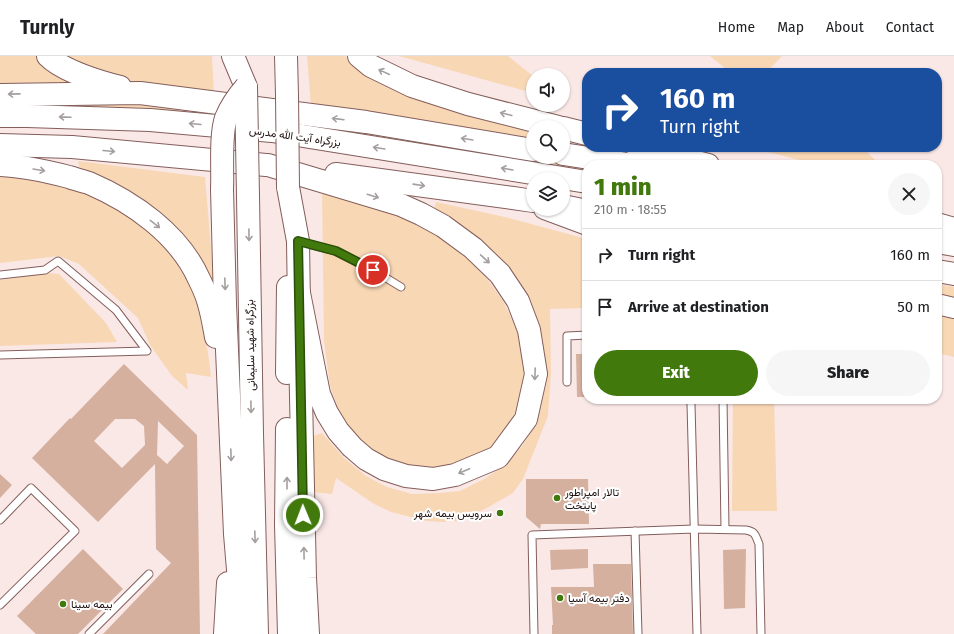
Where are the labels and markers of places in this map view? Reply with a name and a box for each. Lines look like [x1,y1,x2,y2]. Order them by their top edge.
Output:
pin [356,253,390,287]
place label: تالار امپراطور پایتخت [564,486,619,513]
marker: تالار امپراطور پایتخت [552,493,562,503]
place label: سرویس بیمه شهر [413,507,492,520]
marker: سرویس بیمه شهر [495,508,505,518]
place label: دفتر بیمه آسیا [568,592,630,605]
marker: دفتر بیمه آسیا [555,593,565,603]
place label: بیمه سینا [71,598,112,611]
marker: بیمه سینا [58,599,68,609]

